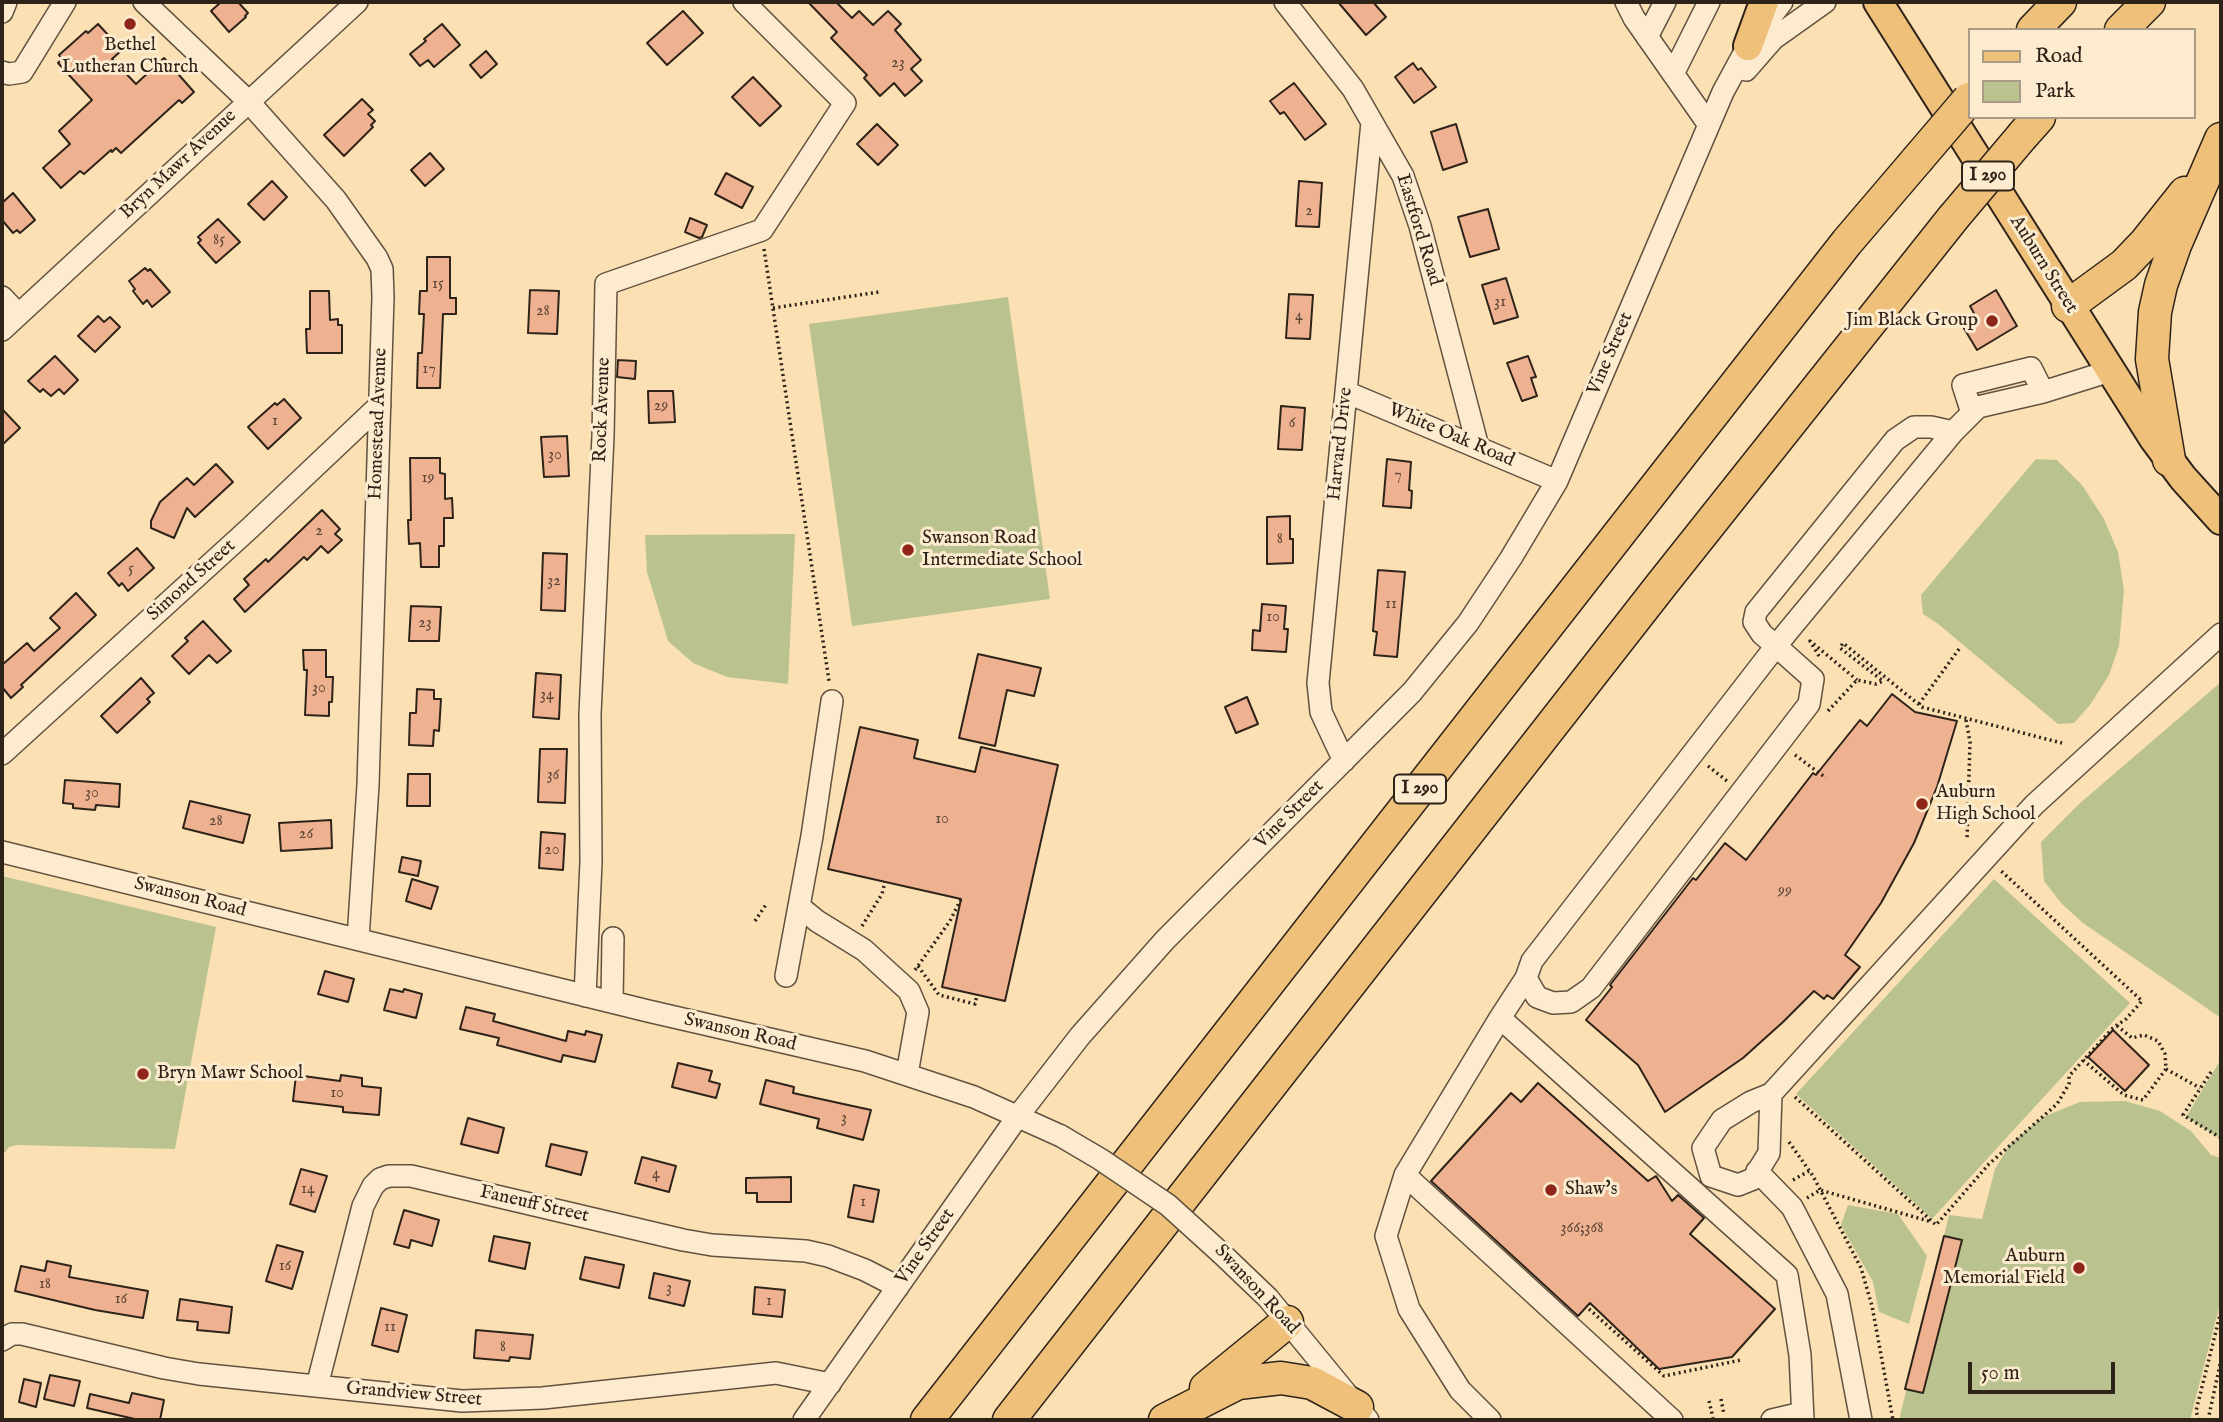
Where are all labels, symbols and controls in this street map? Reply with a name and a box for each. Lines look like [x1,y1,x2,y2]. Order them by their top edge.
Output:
marker: Bethel Lutheran Church [122,16,138,32]
legend [1968,28,2195,119]
place label: Bethel Lutheran Church [62,35,198,79]
text: Road [2035,43,2082,70]
house number: 23 [891,54,905,74]
text: Park [2035,78,2075,105]
street label: Bryn Mawr Avenue [116,105,242,225]
road number: I 290 [1962,162,2014,190]
street label: Eastford Road [1390,171,1446,289]
house number: 2 [1305,202,1313,222]
street label: Auburn Street [2004,212,2082,318]
house number: 85 [213,231,225,251]
house number: 15 [432,275,444,295]
house number: 31 [1494,293,1506,313]
house number: 28 [536,302,550,322]
house number: 4 [1295,307,1303,327]
street label: Vine Street [1583,309,1639,399]
place label: Jim Black Group [1846,310,1978,332]
marker: Jim Black Group [1984,313,2000,329]
street label: Homestead Avenue [365,348,393,500]
street label: Rock Avenue [590,357,616,463]
house number: 17 [422,360,436,380]
street label: Harvard Drive [1324,386,1358,502]
house number: 29 [654,397,668,417]
street label: White Oak Road [1385,399,1517,473]
house number: 1 [272,412,278,432]
house number: 6 [1289,414,1295,434]
house number: 30 [548,446,562,466]
house number: 7 [1394,466,1402,486]
house number: 19 [422,469,434,489]
house number: 2 [315,522,323,542]
place label: Swanson Road Intermediate School [922,528,1082,572]
house number: 8 [1277,530,1283,550]
street label: Simond Street [143,535,241,627]
marker: Swanson Road Intermediate School [900,542,916,558]
house number: 5 [128,560,134,580]
house number: 32 [547,572,561,592]
house number: 11 [1385,595,1397,615]
house number: 10 [1266,608,1280,628]
house number: 23 [418,614,432,634]
house number: 30 [312,679,326,699]
house number: 34 [540,686,554,706]
house number: 36 [547,766,559,786]
road number: I 290 [1394,774,1446,804]
street label: Vine Street [1251,776,1329,854]
place label: Auburn High School [1936,782,2036,826]
house number: 30 [85,784,99,804]
marker: Auburn High School [1914,796,1930,812]
house number: 10 [935,810,949,830]
house number: 28 [209,812,223,832]
house number: 26 [299,825,313,845]
house number: 20 [544,841,560,861]
street label: Swanson Road [132,873,248,923]
house number: 99 [1778,882,1792,902]
street label: Swanson Road [682,1009,798,1057]
place label: Bryn Mawr School [157,1063,303,1085]
marker: Bryn Mawr School [135,1066,151,1082]
house number: 10 [330,1084,344,1104]
house number: 3 [841,1109,847,1129]
house number: 4 [652,1165,660,1185]
place label: Shaw's [1565,1179,1617,1201]
house number: 14 [301,1180,315,1200]
street label: Faneuff Street [477,1181,591,1229]
marker: Shaw's [1543,1182,1559,1198]
house number: 1 [860,1193,866,1213]
street label: Vine Street [892,1205,960,1289]
house number: 366;368 [1561,1219,1603,1239]
street label: Swanson Road [1209,1240,1303,1340]
place label: Auburn Memorial Field [1943,1246,2065,1290]
house number: 16 [279,1257,291,1277]
marker: Auburn Memorial Field [2071,1260,2087,1276]
house number: 18 [39,1275,51,1295]
house number: 3 [666,1279,672,1299]
house number: 16 [115,1290,127,1310]
house number: 1 [766,1292,772,1312]
house number: 11 [384,1318,396,1338]
house number: 8 [500,1338,506,1358]
scale bar [1971,1348,2118,1392]
text: 50 m [1981,1360,2020,1387]
street label: Grandview Street [345,1378,483,1412]

